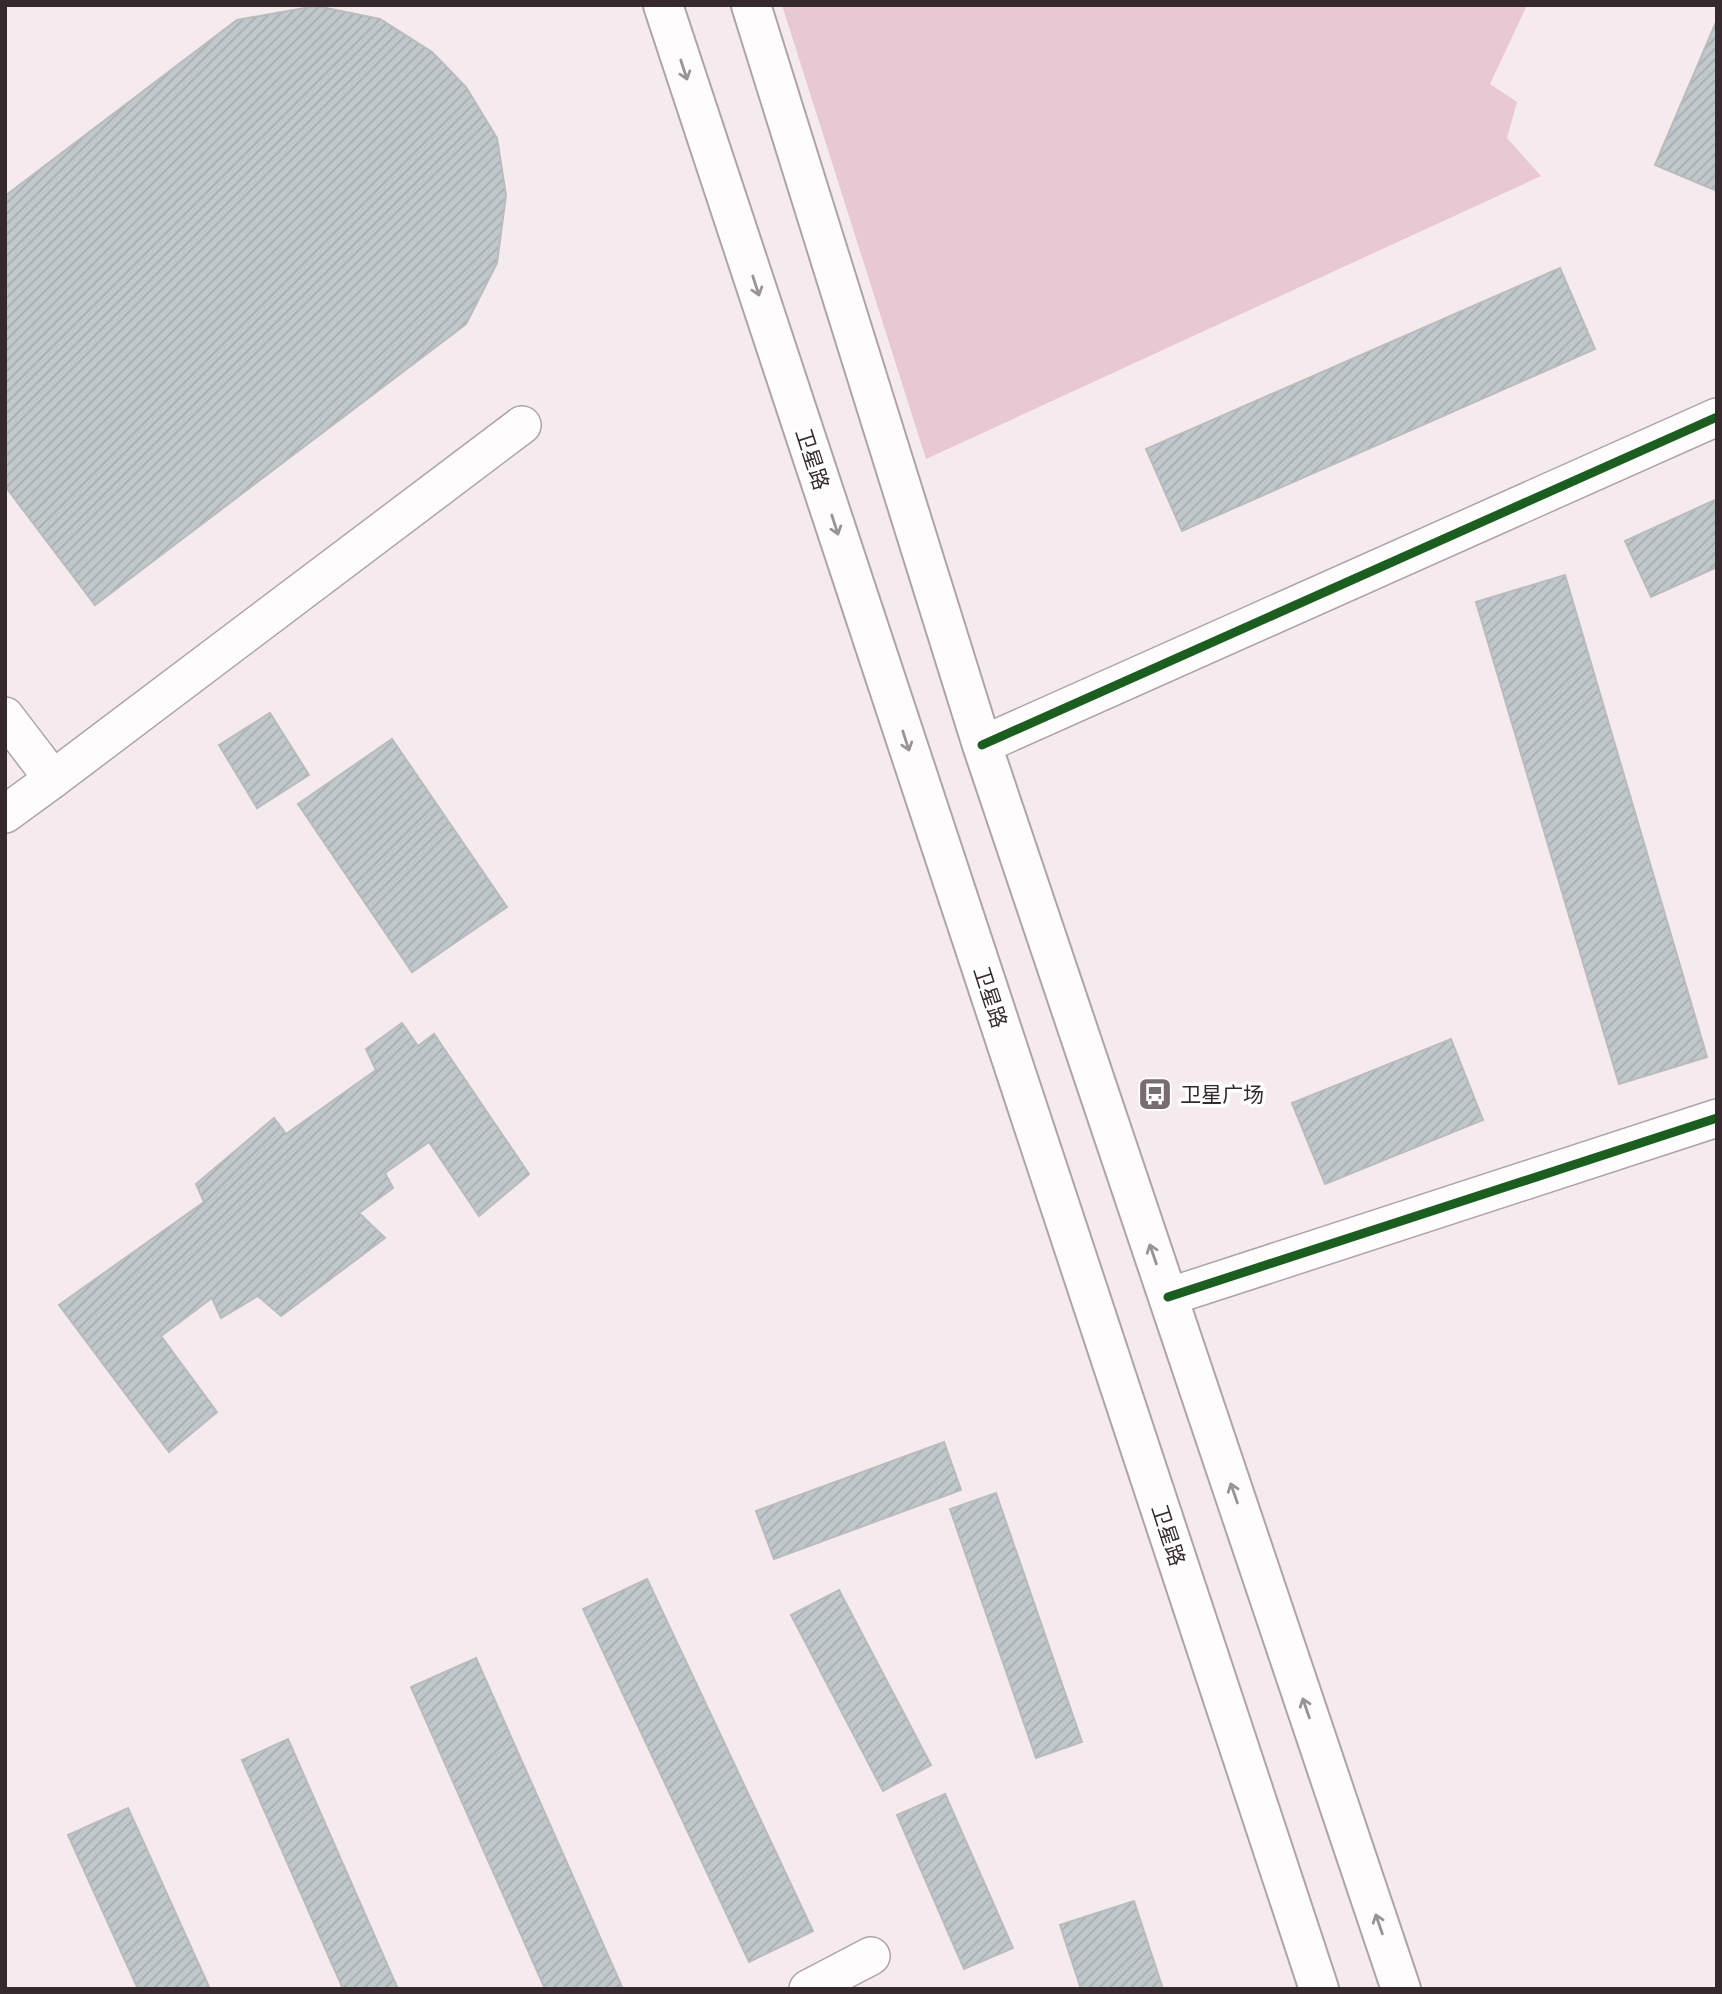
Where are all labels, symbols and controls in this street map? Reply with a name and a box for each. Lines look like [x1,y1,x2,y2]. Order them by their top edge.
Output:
one-way arrow [678,59,691,81]
one-way arrow [750,275,763,297]
street label: 卫星路 [790,425,836,493]
one-way arrow [830,514,842,536]
one-way arrow [901,730,913,752]
street label: 卫星路 [968,963,1014,1031]
bus stop icon: 卫星广场 [1136,1075,1174,1113]
place label: 卫星广场 [1180,1080,1264,1108]
one-way arrow [1146,1243,1159,1265]
one-way arrow [1227,1482,1240,1504]
street label: 卫星路 [1146,1501,1192,1569]
one-way arrow [1299,1698,1311,1720]
one-way arrow [1372,1913,1385,1935]

